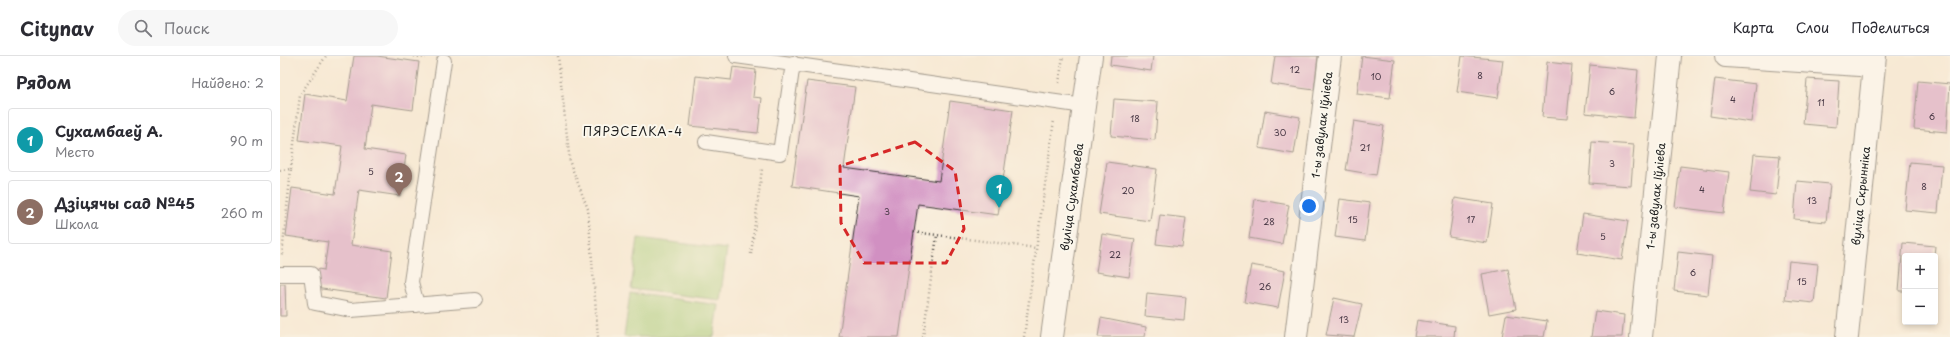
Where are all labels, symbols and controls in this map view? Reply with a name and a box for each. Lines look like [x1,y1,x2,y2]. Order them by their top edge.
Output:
search box [118,10,398,46]
text: Citynav [20,14,94,42]
text: Поиск [164,16,209,39]
icon: search [132,17,154,39]
text: Карта [1733,17,1774,38]
text: Слои [1796,17,1829,38]
text: Поделиться [1851,17,1930,38]
house number: 12 [1290,62,1300,76]
house number: 8 [1477,68,1483,82]
text: Рядом [16,69,71,95]
house number: 10 [1371,69,1382,83]
street label: 1-ы завулак Іўліева [1307,71,1336,179]
text: Найдено: 2 [191,73,264,92]
house number: 6 [1609,84,1615,98]
house number: 4 [1730,92,1736,106]
house number: 11 [1817,95,1825,109]
house number: 6 [1929,109,1935,123]
house number: 18 [1130,111,1140,125]
text: Сухамбаеў А. [55,119,163,142]
district label: ПЯРЭСЕЛКА-4 [583,122,683,140]
house number: 30 [1274,125,1287,139]
text: 1 [27,131,33,150]
text: 90 m [230,131,263,150]
house number: 21 [1360,140,1370,154]
text: Место [55,142,95,161]
street label: вуліца Сухамбаева [1056,142,1087,252]
street label: 1-ы завулак Іўліева [1641,142,1670,250]
street label: вуліца Скрынніка [1847,145,1874,246]
house number: 3 [1609,156,1615,170]
pin: 2 [386,163,412,196]
house number: 5 [368,164,374,178]
pin: 1 [986,175,1012,208]
house number: 8 [1921,179,1927,193]
house number: 4 [1699,182,1705,196]
house number: 20 [1122,183,1135,197]
text: Дзіцячы сад №45 [55,191,195,214]
house number: 13 [1807,193,1817,207]
your location [1299,196,1319,216]
text: 2 [25,203,35,222]
text: 260 m [221,203,263,222]
house number: 3 [884,204,890,218]
house number: 15 [1348,212,1358,226]
house number: 17 [1467,212,1476,226]
text: Школа [55,214,99,233]
house number: 28 [1263,214,1275,228]
house number: 5 [1600,229,1606,243]
house number: 22 [1109,247,1121,261]
map controls [1902,253,1938,325]
button: + [1902,253,1938,289]
house number: 6 [1690,265,1696,279]
house number: 15 [1797,274,1807,288]
house number: 26 [1259,279,1271,293]
button: − [1902,289,1938,325]
house number: 13 [1339,312,1349,326]

